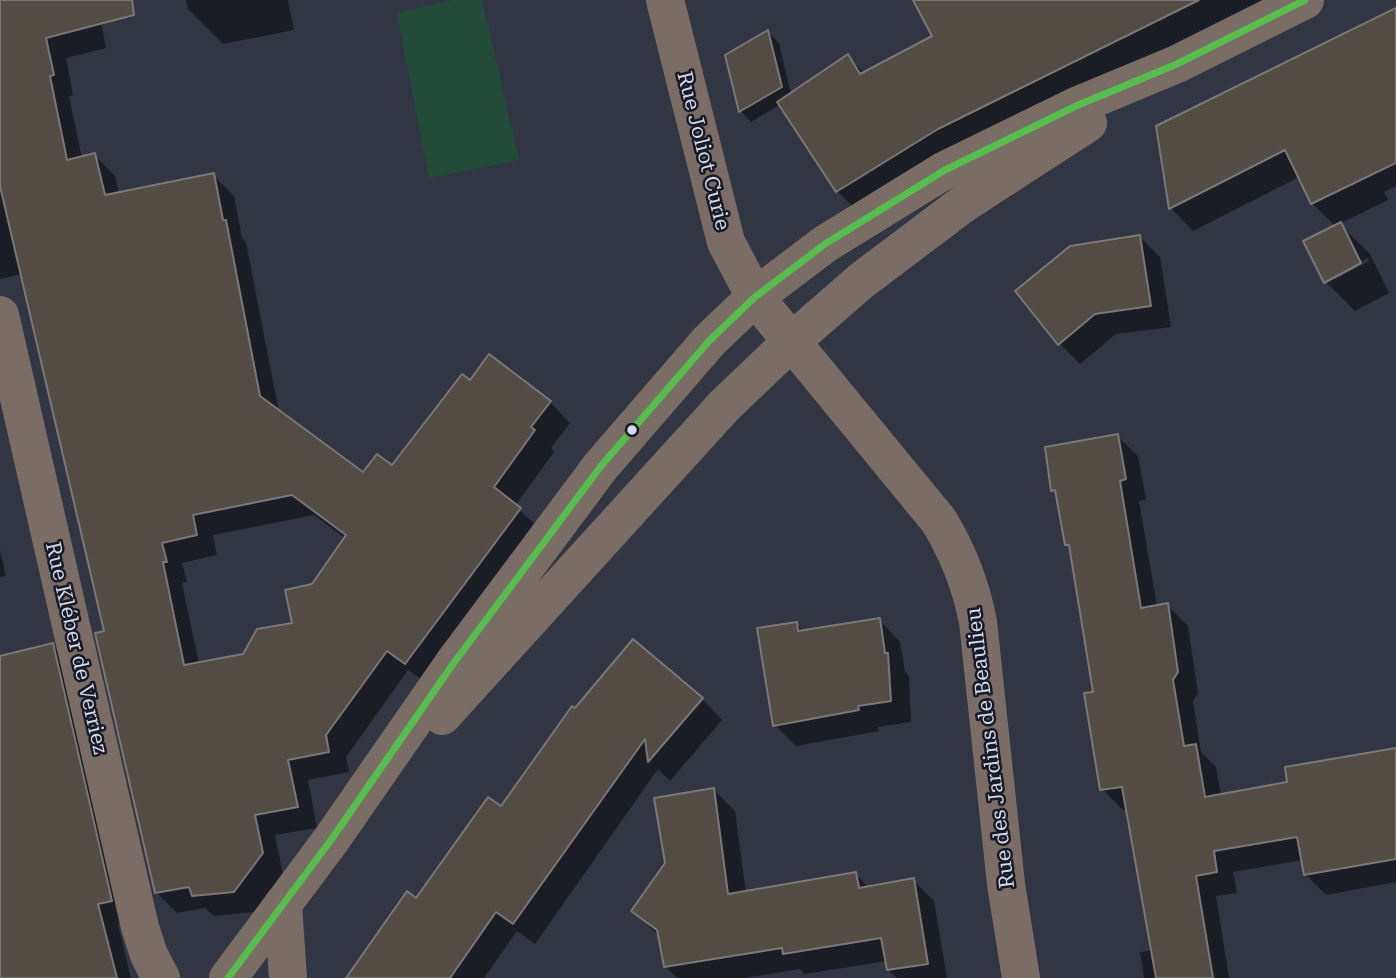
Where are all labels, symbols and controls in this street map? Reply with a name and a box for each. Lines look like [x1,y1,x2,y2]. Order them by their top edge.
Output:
street label: Rue Joliot Curie [671,69,735,233]
unlabelled marker [625,423,639,437]
street label: Rue Kléber de Verriez [39,540,113,756]
street label: Rue des Jardins de Beaulieu [961,606,1021,890]

